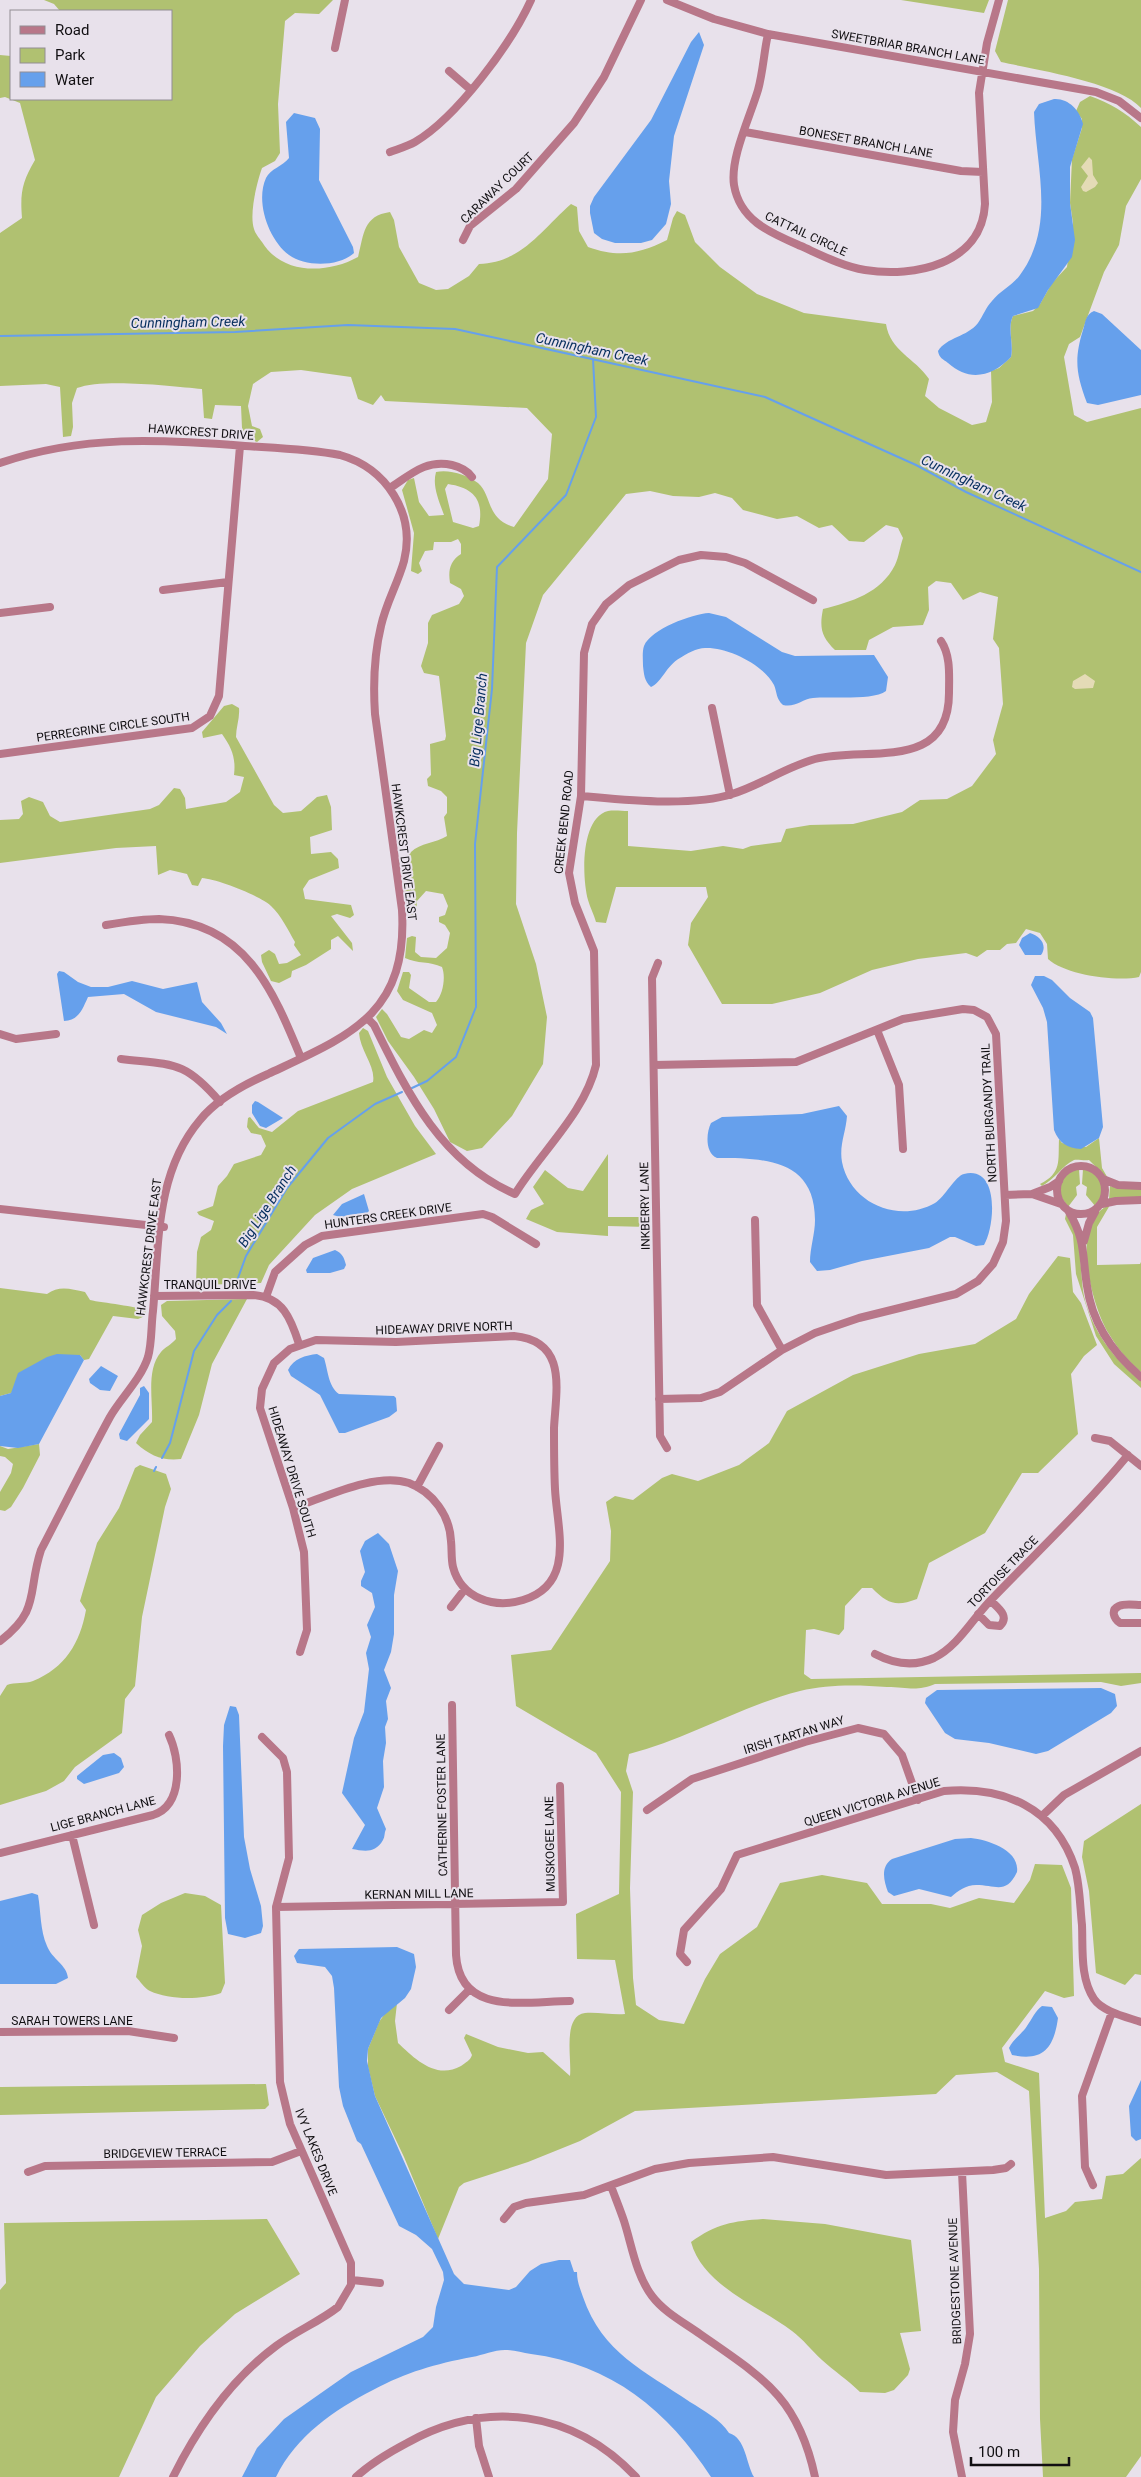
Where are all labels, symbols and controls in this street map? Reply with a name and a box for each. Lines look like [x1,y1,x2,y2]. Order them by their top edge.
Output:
legend [10,10,172,100]
text: Road [55,21,89,39]
street label: SWEETBRIAR BRANCH LANE [830,27,986,67]
text: Park [55,46,86,64]
text: Water [55,71,94,89]
street label: BONESET BRANCH LANE [798,123,934,161]
street label: CARAWAY COURT [458,150,536,226]
street label: CATTAIL CIRCLE [763,209,849,259]
water label: Cunningham Creek [131,313,247,331]
water label: Cunningham Creek [534,329,651,369]
street label: HAWKCREST DRIVE [148,421,255,443]
water label: Cunningham Creek [919,452,1030,515]
water label: Big Lige Branch [466,672,490,768]
street label: PERREGRINE CIRCLE SOUTH [35,709,191,745]
street label: CREEK BEND ROAD [552,769,576,875]
street label: HAWKCREST DRIVE EAST [389,783,419,921]
street label: NORTH BURGANDY TRAIL [978,1043,1000,1183]
water label: Big Lige Branch [235,1162,299,1250]
street label: INKBERRY LANE [637,1162,653,1250]
street label: HAWKCREST DRIVE EAST [134,1178,164,1316]
street label: HUNTERS CREEK DRIVE [323,1200,453,1232]
street label: TRANQUIL DRIVE [164,1278,257,1292]
street label: HIDEAWAY DRIVE NORTH [375,1319,513,1337]
street label: HIDEAWAY DRIVE SOUTH [265,1405,319,1539]
street label: TORTOISE TRACE [965,1533,1041,1611]
street label: IRISH TARTAN WAY [742,1713,847,1757]
street label: CATHERINE FOSTER LANE [434,1733,450,1876]
street label: QUEEN VICTORIA AVENUE [802,1775,942,1829]
street label: LIGE BRANCH LANE [49,1793,157,1835]
street label: MUSKOGEE LANE [542,1796,558,1892]
street label: KERNAN MILL LANE [364,1886,474,1902]
street label: SARAH TOWERS LANE [11,2014,133,2028]
street label: IVY LAKES DRIVE [292,2106,340,2198]
street label: BRIDGEVIEW TERRACE [103,2145,227,2161]
street label: BRIDGESTONE AVENUE [946,2217,964,2345]
scale bar [971,2434,1068,2466]
text: 100 m [978,2443,1020,2461]

